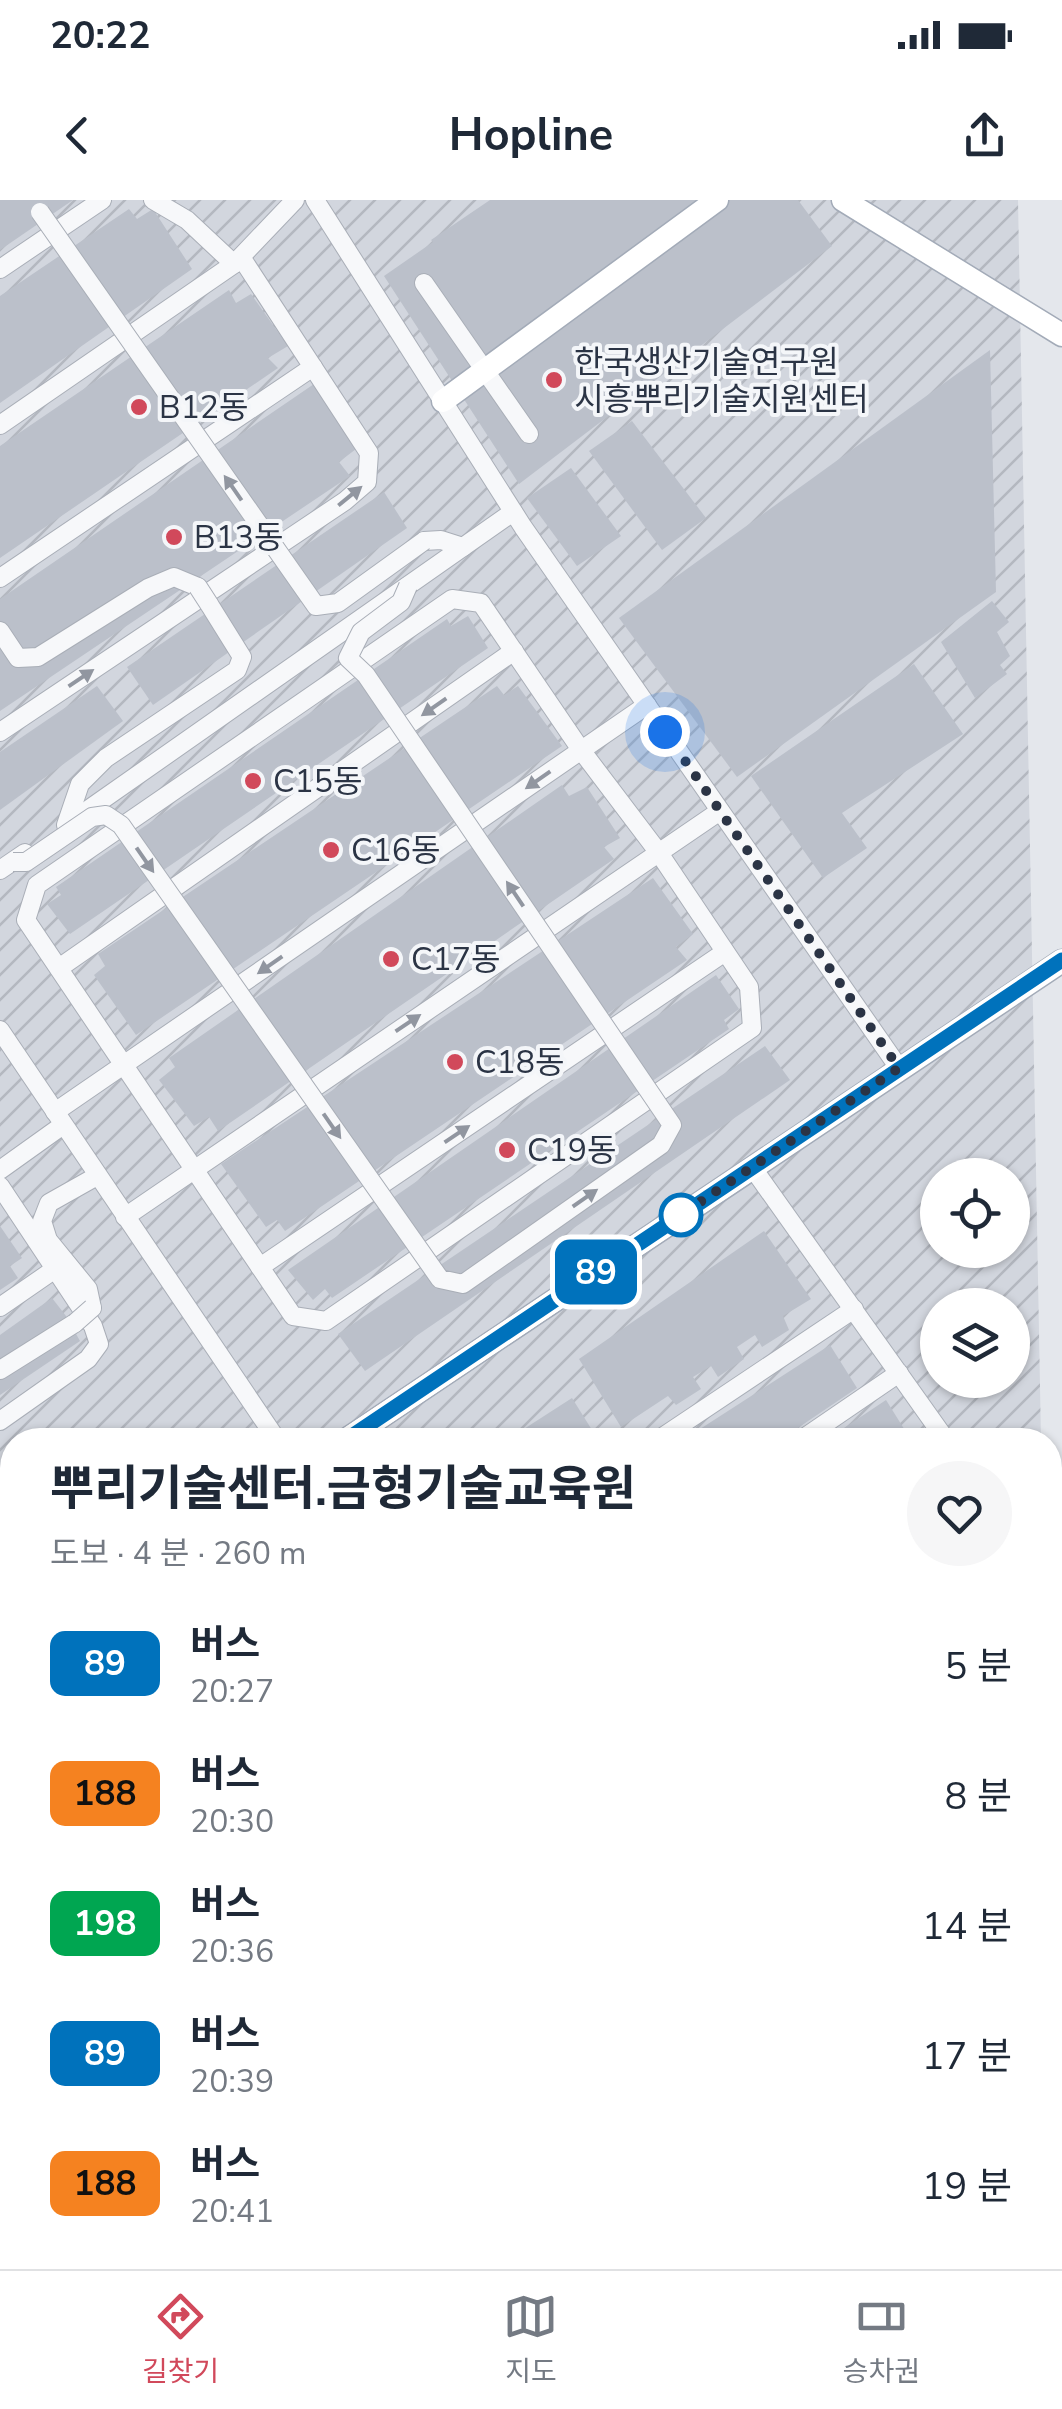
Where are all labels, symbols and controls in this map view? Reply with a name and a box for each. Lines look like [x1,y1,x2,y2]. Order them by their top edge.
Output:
text: 20:22 [50,10,151,61]
text: Hopline [449,105,613,166]
icon: back [50,108,105,163]
icon: share [957,108,1012,163]
place label: 한국생산기술연구원 시흥뿌리기술지원센터 [574,341,868,421]
marker: 한국생산기술연구원 시흥뿌리기술지원센터 [543,369,565,391]
place label: B12동 [159,386,248,429]
marker: B12동 [128,396,150,418]
one-way arrow [224,474,243,501]
one-way arrow [338,486,363,507]
place label: B13동 [194,516,283,559]
marker: B13동 [163,526,185,548]
one-way arrow [67,669,95,687]
one-way arrow [421,697,447,716]
your location [640,707,690,757]
place label: C15동 [273,760,362,803]
marker: C15동 [242,770,264,792]
one-way arrow [524,770,551,789]
place label: C16동 [351,829,440,872]
marker: C16동 [320,839,342,861]
one-way arrow [135,846,154,873]
one-way arrow [506,881,525,907]
place label: C17동 [411,938,500,981]
marker: C17동 [380,948,402,970]
one-way arrow [257,955,284,973]
one-way arrow [395,1015,422,1033]
place label: C18동 [475,1041,564,1084]
marker: C18동 [444,1051,466,1073]
one-way arrow [322,1112,341,1139]
one-way arrow [443,1125,470,1144]
place label: C19동 [527,1129,616,1172]
marker: C19동 [496,1139,518,1161]
map controls [920,1158,1030,1398]
button: locate [920,1158,1030,1268]
one-way arrow [572,1189,599,1208]
unlabelled marker [660,1194,702,1236]
line badge: 89 [551,1240,641,1304]
text: 89 [575,1249,617,1296]
button: layers [920,1288,1030,1398]
text: 뿌리기술센터.금형기술교육원 [50,1456,636,1522]
button: heart [907,1461,1012,1566]
text: 도보 · 4 분 · 260 m [50,1532,306,1575]
text: 버스 [190,1619,260,1670]
text: 89 [84,1640,126,1687]
text: 5 분 [944,1641,1012,1692]
text: 20:27 [190,1670,274,1713]
text: 버스 [190,1749,260,1800]
text: 188 [73,1770,137,1817]
text: 8 분 [944,1771,1012,1822]
text: 20:30 [190,1800,274,1843]
text: 버스 [190,1879,260,1930]
text: 198 [73,1900,137,1947]
text: 14 분 [922,1901,1012,1952]
text: 20:36 [190,1930,274,1973]
text: 버스 [190,2009,260,2060]
text: 89 [84,2030,126,2077]
text: 17 분 [922,2031,1012,2082]
text: 20:39 [190,2060,274,2103]
text: 버스 [190,2139,260,2190]
text: 188 [73,2160,137,2207]
text: 19 분 [922,2161,1012,2212]
text: 20:41 [190,2190,274,2233]
tab: 길찾기 [142,2289,219,2391]
tab: 지도 [503,2289,558,2391]
tab: 승차권 [843,2289,920,2391]

